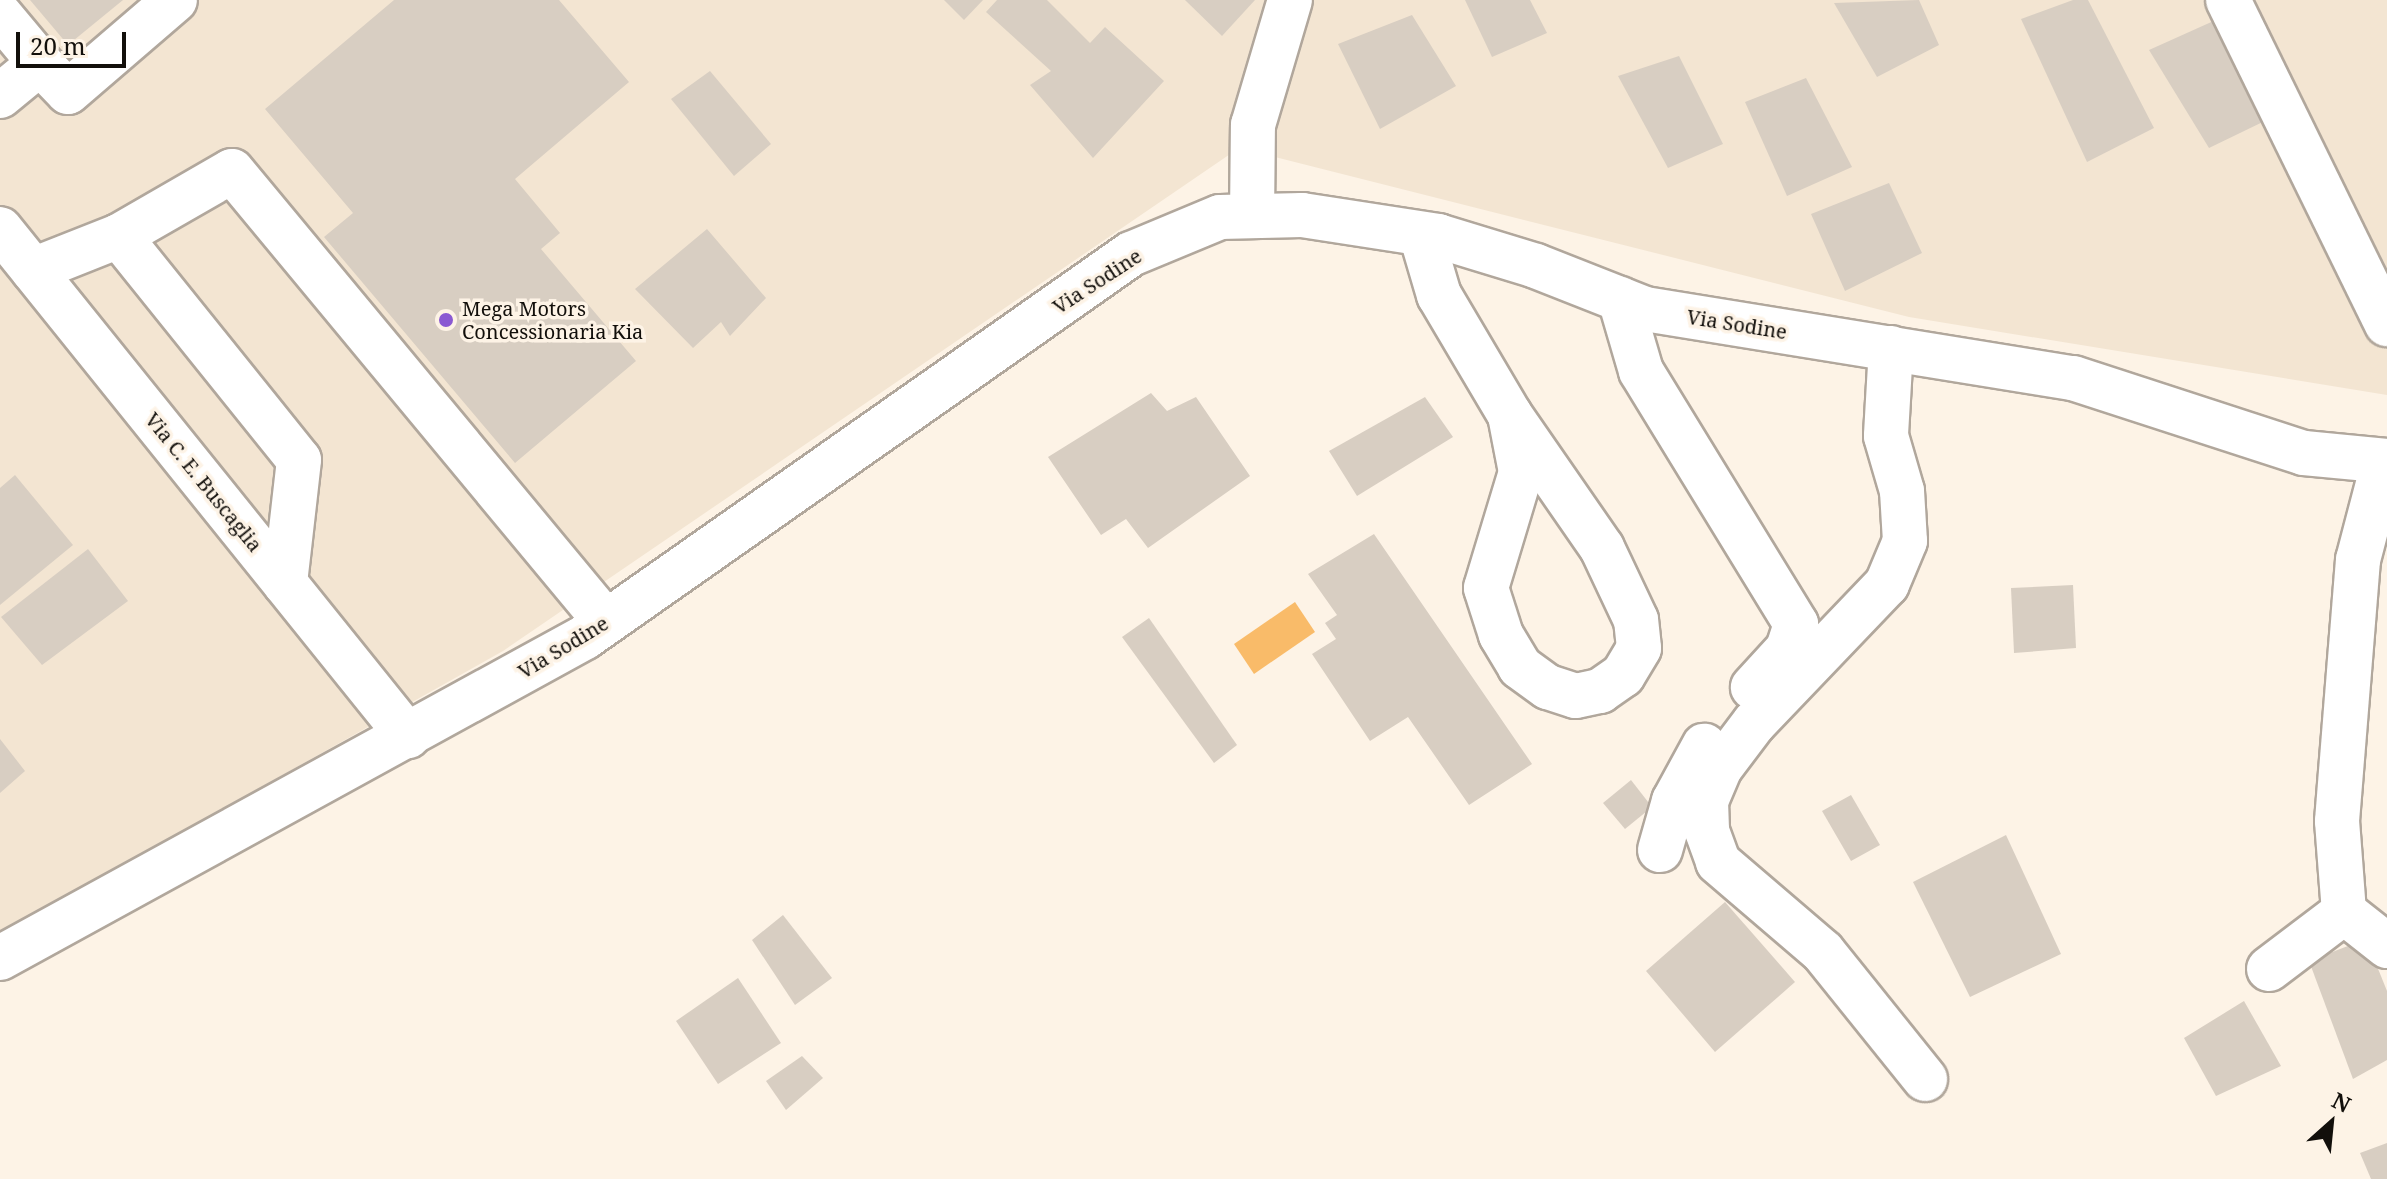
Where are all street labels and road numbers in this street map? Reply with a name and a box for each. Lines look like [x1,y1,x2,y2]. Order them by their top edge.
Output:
street label: Via Sodine [1048,243,1146,319]
street label: Via Sodine [1685,304,1789,344]
street label: Via C. E. Buscaglia [141,408,267,556]
street label: Via Sodine [514,611,612,683]

